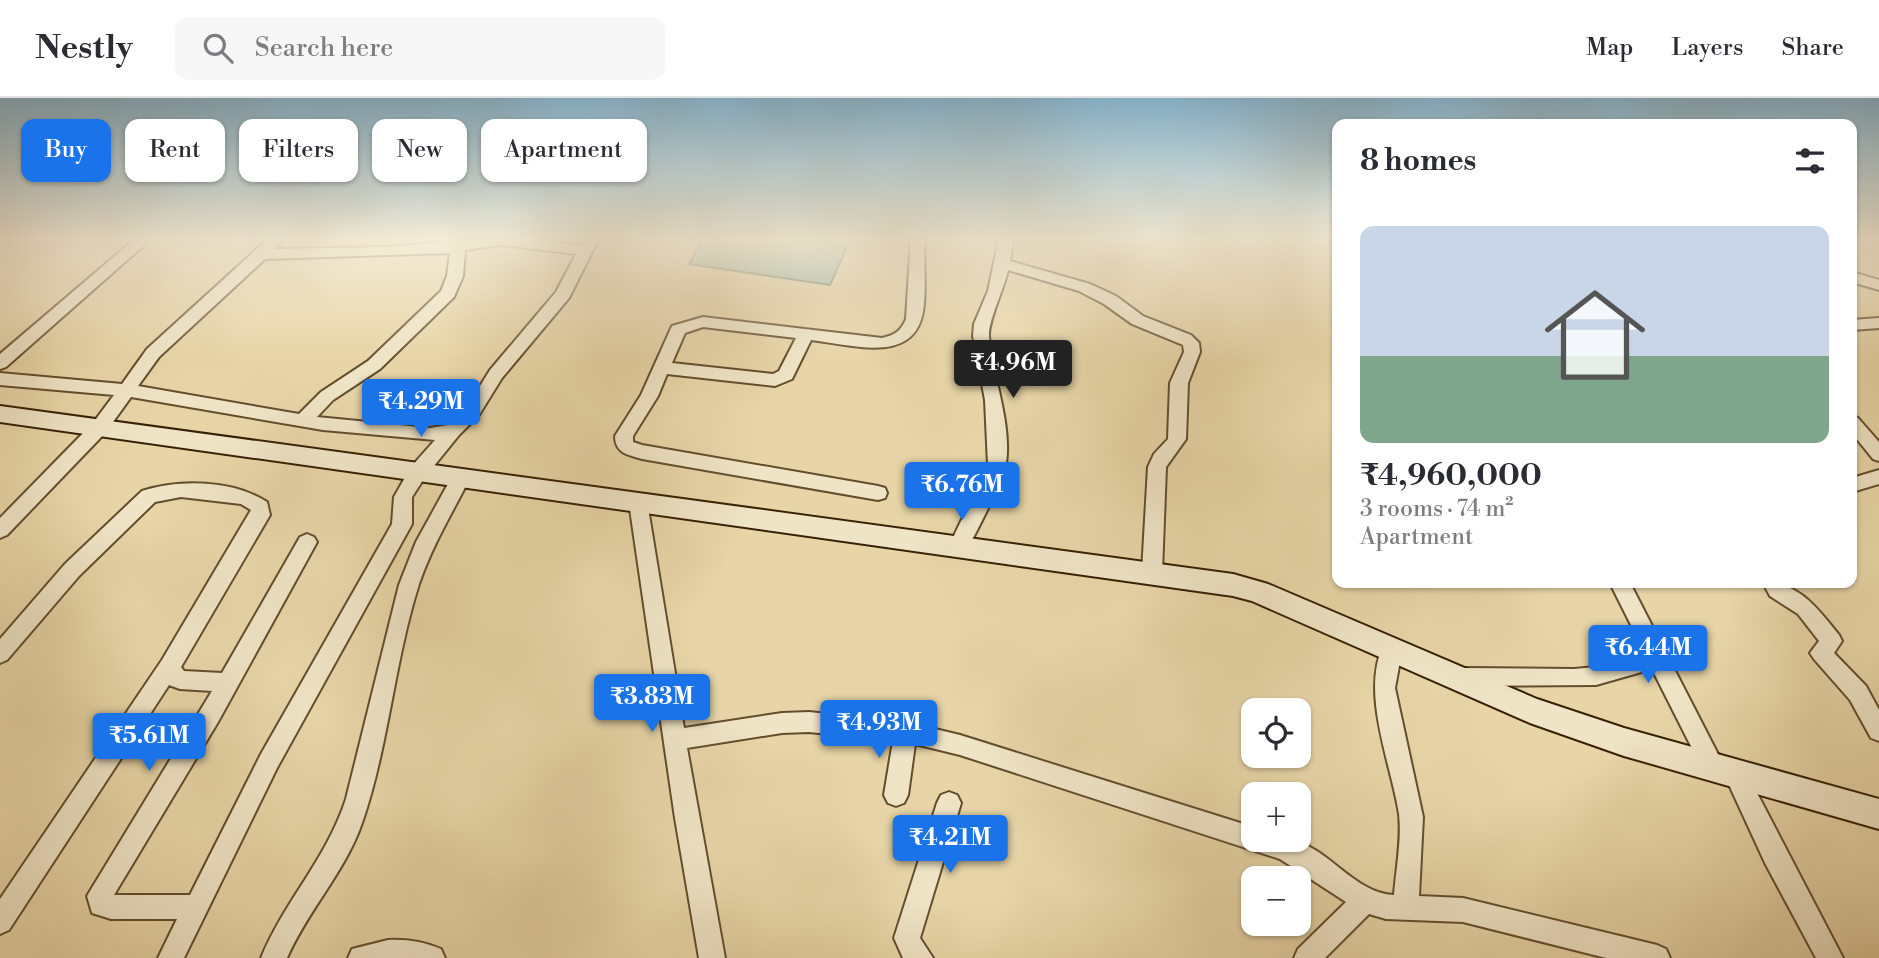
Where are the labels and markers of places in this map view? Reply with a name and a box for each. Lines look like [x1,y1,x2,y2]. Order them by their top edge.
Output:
pin: ₹4.96M [956,341,1070,400]
pin: ₹4.29M [364,380,478,439]
pin: ₹6.76M [905,462,1019,522]
pin: ₹6.44M [1591,626,1705,685]
pin: ₹3.83M [595,674,709,734]
pin: ₹4.93M [822,700,936,760]
pin: ₹5.61M [92,714,206,773]
pin: ₹4.21M [893,816,1007,875]

